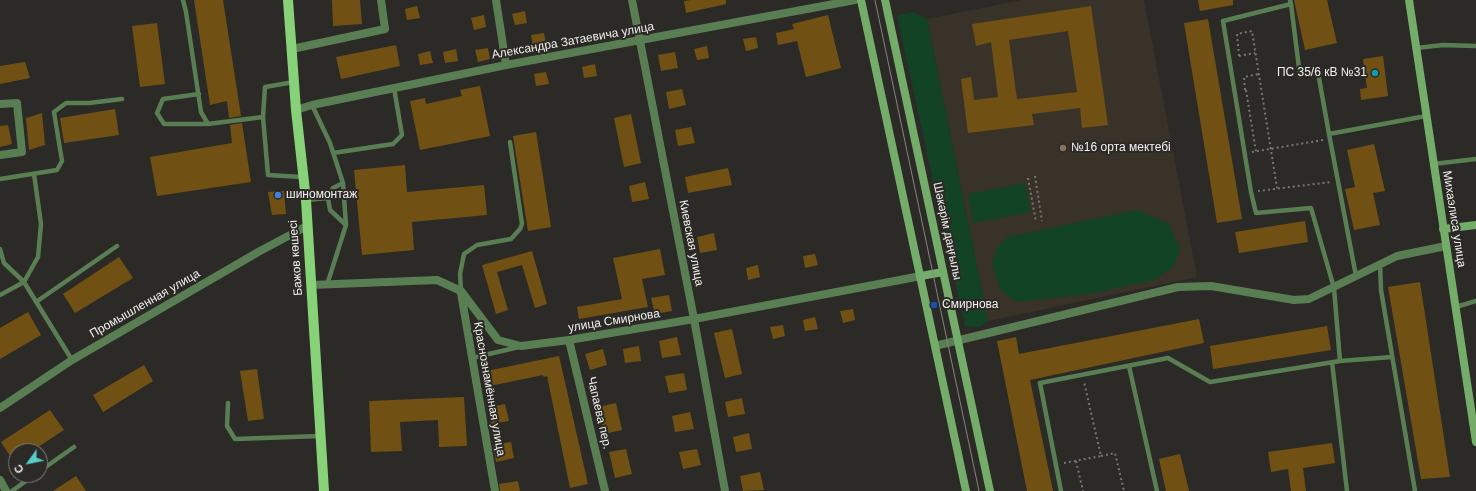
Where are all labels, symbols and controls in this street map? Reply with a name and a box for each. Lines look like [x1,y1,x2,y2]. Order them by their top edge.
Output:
street label: Александра Затаевича улица [491,20,655,62]
place label: ПС 35/6 кВ №31 [1277,66,1367,80]
marker: ПС 35/6 кВ №31 [1370,68,1380,78]
place label: №16 орта мектебі [1071,141,1171,155]
marker: №16 орта мектебі [1058,143,1068,153]
street label: Михаэлиса улица [1439,170,1469,268]
street label: Шәкәрім даңғылы [930,181,964,281]
place label: шиномонтаж [286,188,357,202]
marker: шиномонтаж [273,190,283,200]
street label: Киевская улица [676,199,706,287]
street label: Бажов көшесі [286,220,306,296]
street label: Промышленная улица [87,267,203,341]
place label: Смирнова [942,298,999,312]
marker: Смирнова [929,300,939,310]
street label: улица Смирнова [567,307,661,335]
street label: Краснознамённая улица [470,321,508,457]
street label: Чапаева пер. [584,375,614,451]
north arrow [8,443,48,483]
text: С [12,462,26,476]

